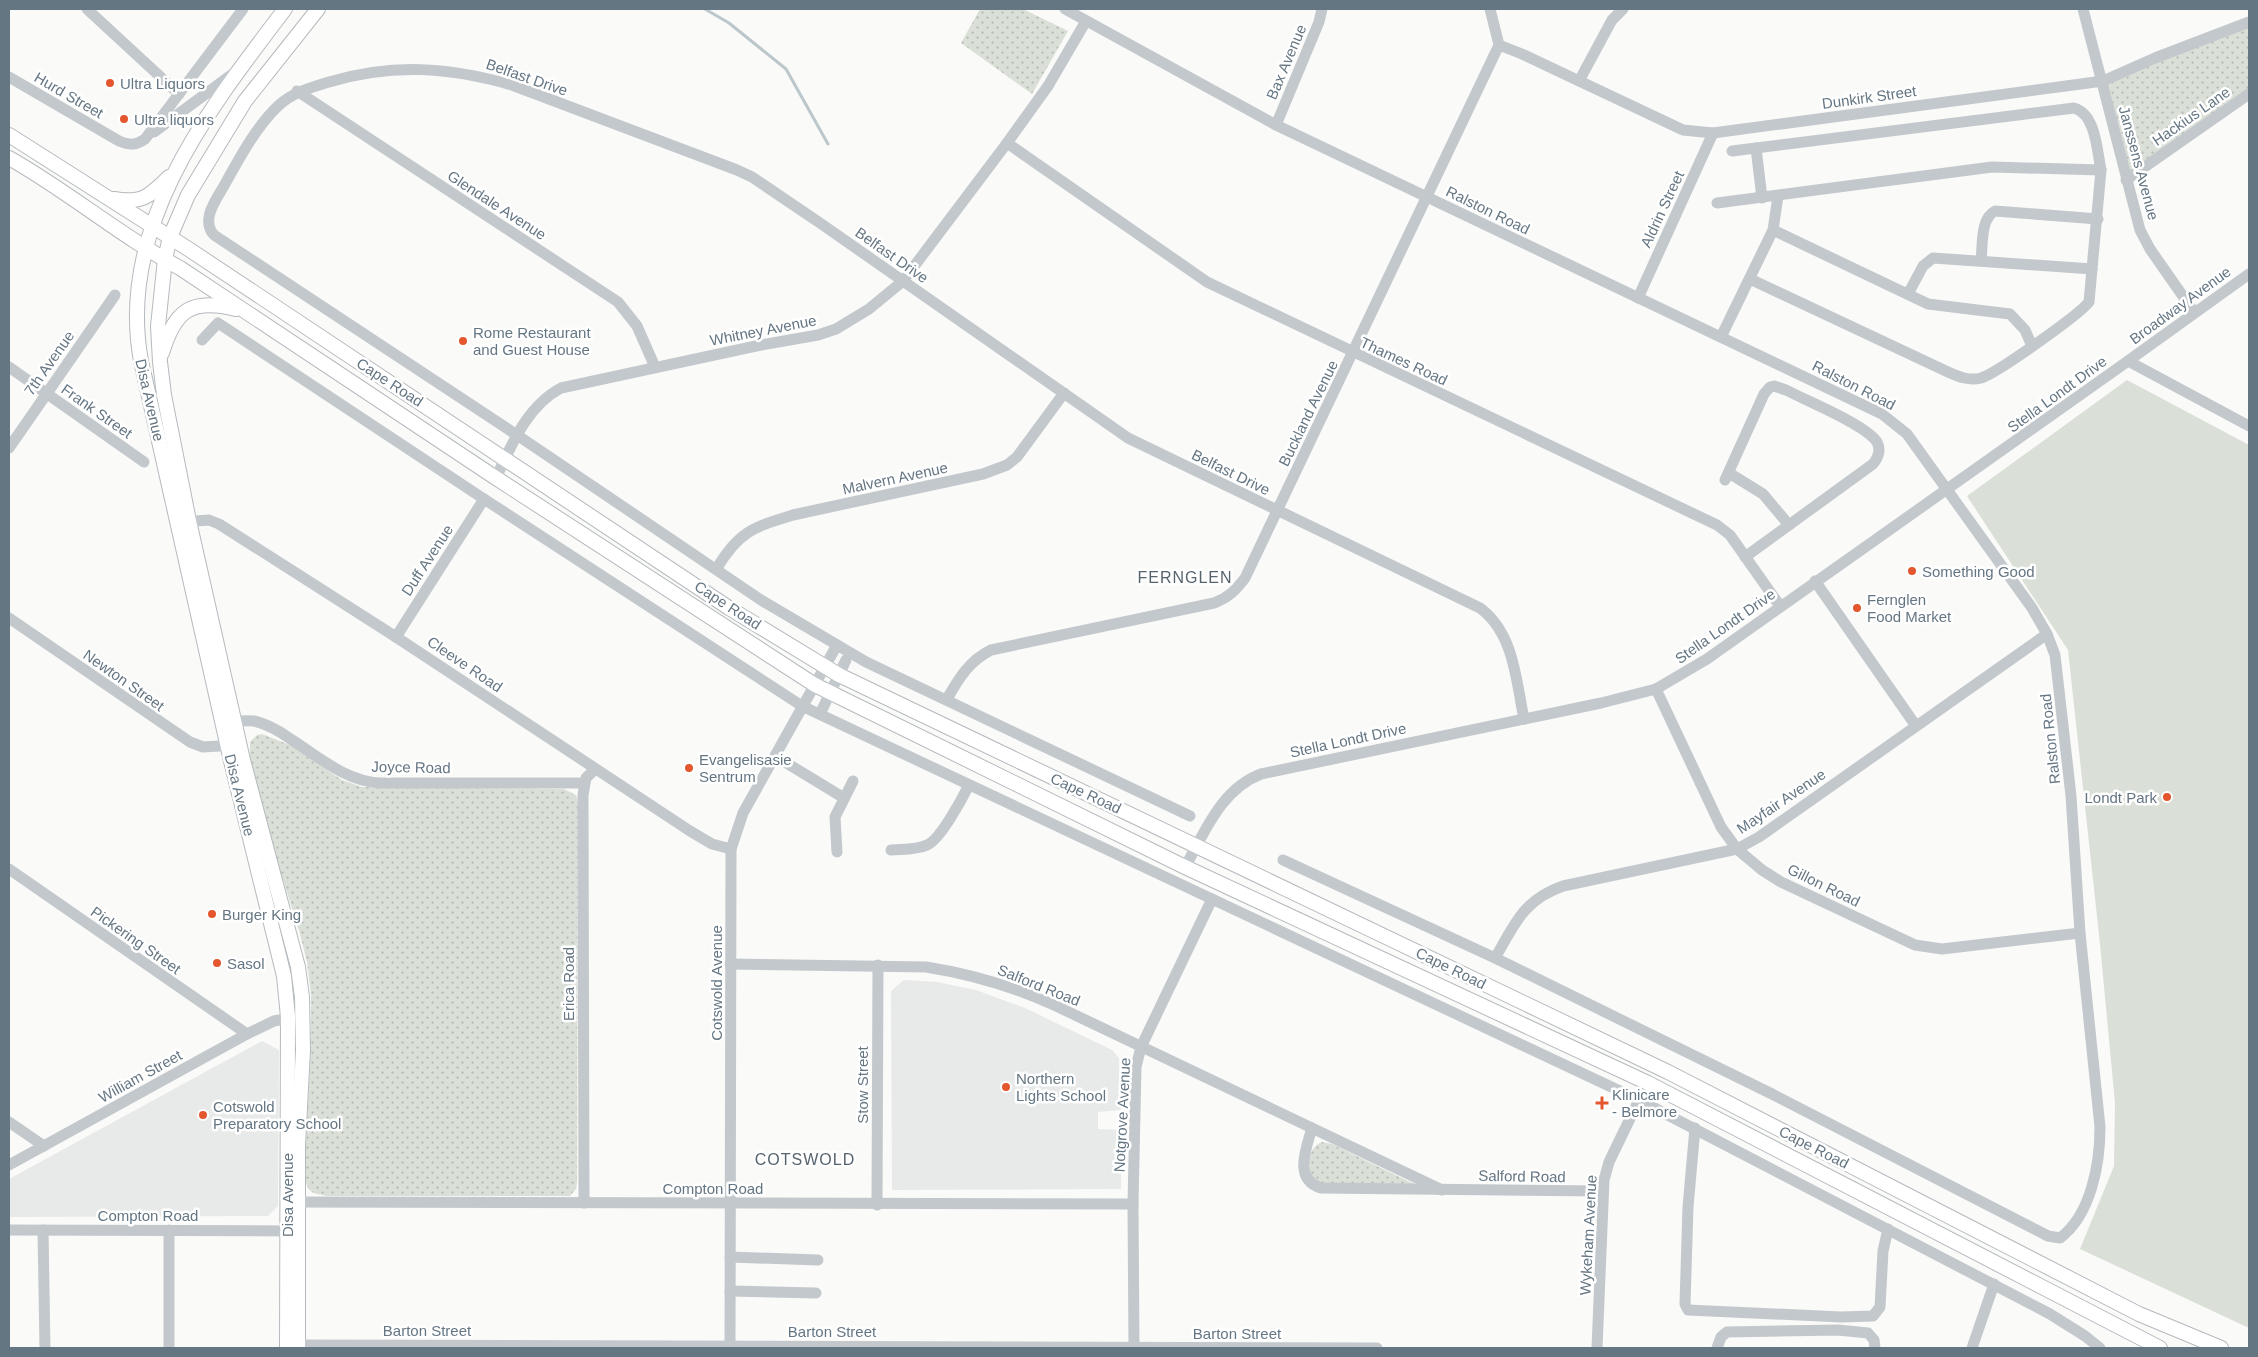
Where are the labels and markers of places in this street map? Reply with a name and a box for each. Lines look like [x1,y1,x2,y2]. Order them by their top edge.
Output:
place label: Ultra Liquors [120,75,205,92]
marker: Ultra Liquors [104,77,116,89]
place label: Ultra liquors [134,111,214,128]
marker: Ultra liquors [118,113,130,125]
place label: Rome Restaurant and Guest House [473,324,591,358]
marker: Rome Restaurant and Guest House [457,335,469,347]
place label: Something Good [1922,563,2035,580]
marker: Something Good [1906,565,1918,577]
place label: Fernglen Food Market [1867,591,1952,625]
marker: Fernglen Food Market [1851,602,1863,614]
place label: Evangelisasie Sentrum [699,751,792,785]
marker: Evangelisasie Sentrum [683,762,695,774]
place label: Londt Park [2084,789,2157,806]
marker: Londt Park [2161,791,2173,803]
place label: Burger King [222,906,301,923]
marker: Burger King [206,908,218,920]
place label: Sasol [227,955,265,972]
marker: Sasol [211,957,223,969]
place label: Northern Lights School [1016,1070,1106,1104]
marker: Northern Lights School [1000,1081,1012,1093]
place label: Klinicare - Belmore [1612,1086,1677,1120]
marker: Klinicare - Belmore [1596,1097,1608,1109]
place label: Cotswold Preparatory School [213,1098,341,1132]
marker: Cotswold Preparatory School [197,1109,209,1121]

